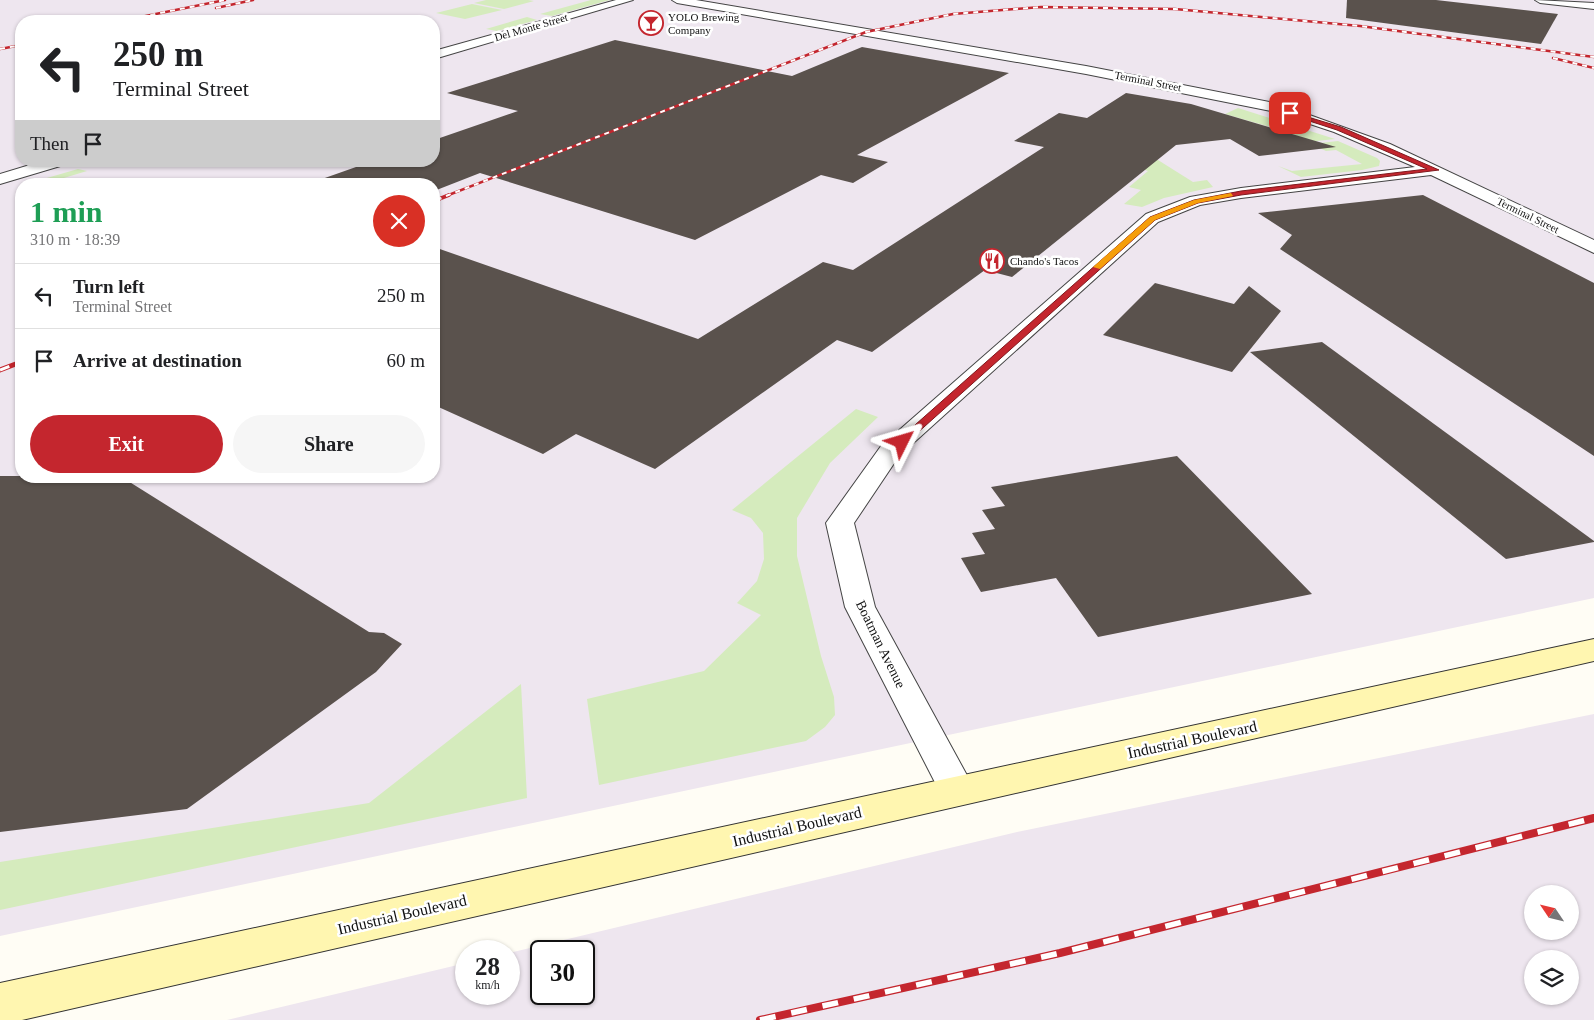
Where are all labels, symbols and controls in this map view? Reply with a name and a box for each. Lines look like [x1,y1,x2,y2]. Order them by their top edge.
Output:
bar icon: YOLO Brewing Company [638,10,664,36]
street label: Del Monte Street [493,11,569,43]
place label: YOLO Brewing Company [668,11,740,36]
icon: left [30,35,95,100]
text: 250 m [113,35,203,74]
street label: Terminal Street [1113,69,1183,93]
text: Terminal Street [113,76,249,101]
pin [1269,92,1311,134]
icon: arrive [1276,99,1304,127]
icon: arrive [79,130,107,158]
text: Then [30,133,69,154]
text: 1 min [30,195,103,228]
button: close [373,195,425,247]
street label: Terminal Street [1495,195,1561,235]
text: 310 m · 18:39 [30,231,120,248]
restaurant icon: Chando's Tacos [979,248,1005,274]
place label: Chando's Tacos [1010,255,1079,267]
text: Turn left [73,276,145,297]
icon: left [30,282,58,310]
text: 250 m [377,285,425,306]
text: Terminal Street [73,298,172,315]
icon: arrive [30,347,58,375]
text: Arrive at destination [73,350,242,371]
text: 60 m [386,350,425,371]
button: Exit [30,415,223,473]
button: Share [233,415,425,473]
position arrow [875,415,927,467]
street label: Boatman Avenue [853,598,908,691]
street label: Industrial Boulevard [1126,717,1258,762]
street label: Industrial Boulevard [731,803,863,850]
north arrow [1524,885,1579,940]
map controls [1524,885,1579,1005]
street label: Industrial Boulevard [336,891,468,938]
speed limit sign: 30 [530,940,595,1005]
button: layers [1524,950,1579,1005]
text: 28 [475,953,500,980]
text: km/h [475,978,500,992]

